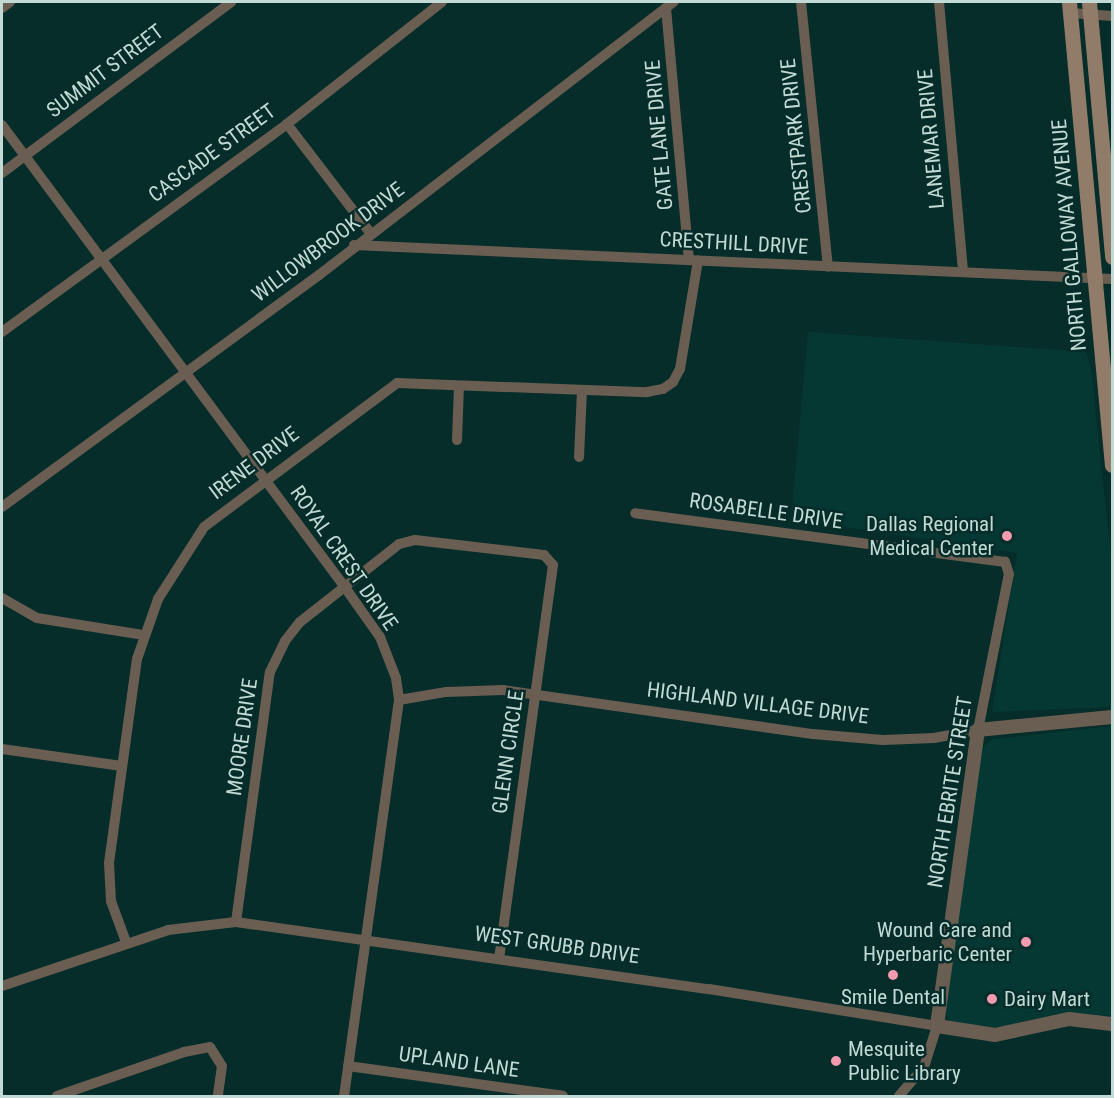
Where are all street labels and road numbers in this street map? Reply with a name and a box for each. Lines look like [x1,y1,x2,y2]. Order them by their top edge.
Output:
street label: SUMMIT STREET [41,19,169,123]
street label: CRESTPARK DRIVE [775,57,817,215]
street label: GATE LANE DRIVE [640,59,678,211]
street label: LANEMAR DRIVE [912,68,950,210]
street label: CASCADE STREET [143,98,281,208]
street label: NORTH GALLOWAY AVENUE [1046,118,1092,352]
street label: WILLOWBROOK DRIVE [247,177,409,307]
street label: CRESTHILL DRIVE [659,227,809,259]
street label: IRENE DRIVE [204,421,304,505]
street label: ROYAL CREST DRIVE [285,481,403,635]
street label: ROSABELLE DRIVE [688,488,844,534]
street label: MOORE DRIVE [221,677,263,797]
street label: HIGHLAND VILLAGE DRIVE [646,677,870,729]
street label: GLENN CIRCLE [487,689,529,815]
street label: NORTH EBRITE STREET [922,694,978,890]
street label: WEST GRUBB DRIVE [473,921,641,969]
street label: UPLAND LANE [397,1041,521,1083]

